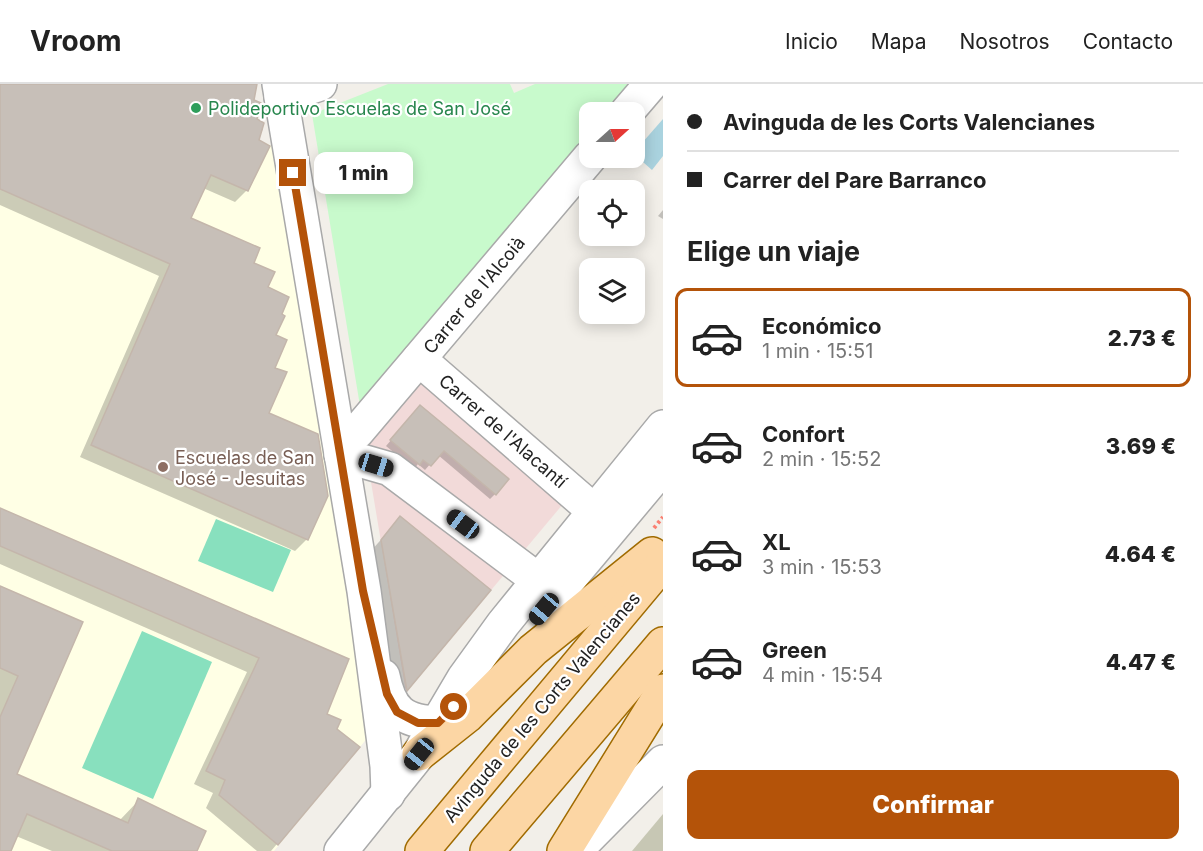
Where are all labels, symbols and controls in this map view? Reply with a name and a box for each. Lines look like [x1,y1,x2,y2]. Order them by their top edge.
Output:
text: Vroom [30,24,122,58]
text: Inicio [785,29,838,54]
text: Mapa [871,29,926,54]
text: Nosotros [959,29,1050,54]
text: Contacto [1083,29,1173,54]
place label: Polideportivo Escuelas de San José [208,98,511,119]
marker: Polideportivo Escuelas de San José [189,101,203,115]
north arrow [579,102,645,168]
map controls [579,102,645,324]
text: Avinguda de les Corts Valencianes [723,109,1095,135]
callout: 1 min [314,152,413,194]
route end [279,159,306,186]
text: 1 min [338,161,389,185]
text: Carrer del Pare Barranco [723,167,987,193]
button: locate [579,180,645,246]
street label: Carrer de l'Alcoià [419,232,529,358]
text: Elige un viaje [687,235,860,268]
button: layers [579,258,645,324]
icon: car [690,311,744,365]
text: Económico [762,313,881,339]
text: 2.73 € [1108,325,1176,351]
text: 1 min · 15:51 [762,339,873,363]
street label: Carrer de l'Alacantí [435,370,572,493]
icon: car [690,419,744,473]
text: Confort [762,421,845,447]
text: 3.69 € [1106,433,1176,459]
place label: Escuelas de San José - Jesuitas [175,447,315,489]
text: 2 min · 15:52 [762,447,881,471]
car [356,451,396,479]
marker: Escuelas de San José - Jesuitas [156,460,170,474]
car [443,506,483,542]
icon: car [690,527,744,581]
text: XL [762,529,791,555]
text: 4.64 € [1105,541,1176,567]
text: 3 min · 15:53 [762,555,882,579]
street label: Avinguda de les Corts Valencianes [439,588,645,826]
car [526,589,562,629]
icon: car [690,635,744,689]
text: Green [762,637,827,663]
text: 4.47 € [1106,649,1176,675]
text: 4 min · 15:54 [762,663,883,687]
route start [440,693,467,720]
car [401,734,437,774]
button: Confirmar [687,770,1179,839]

